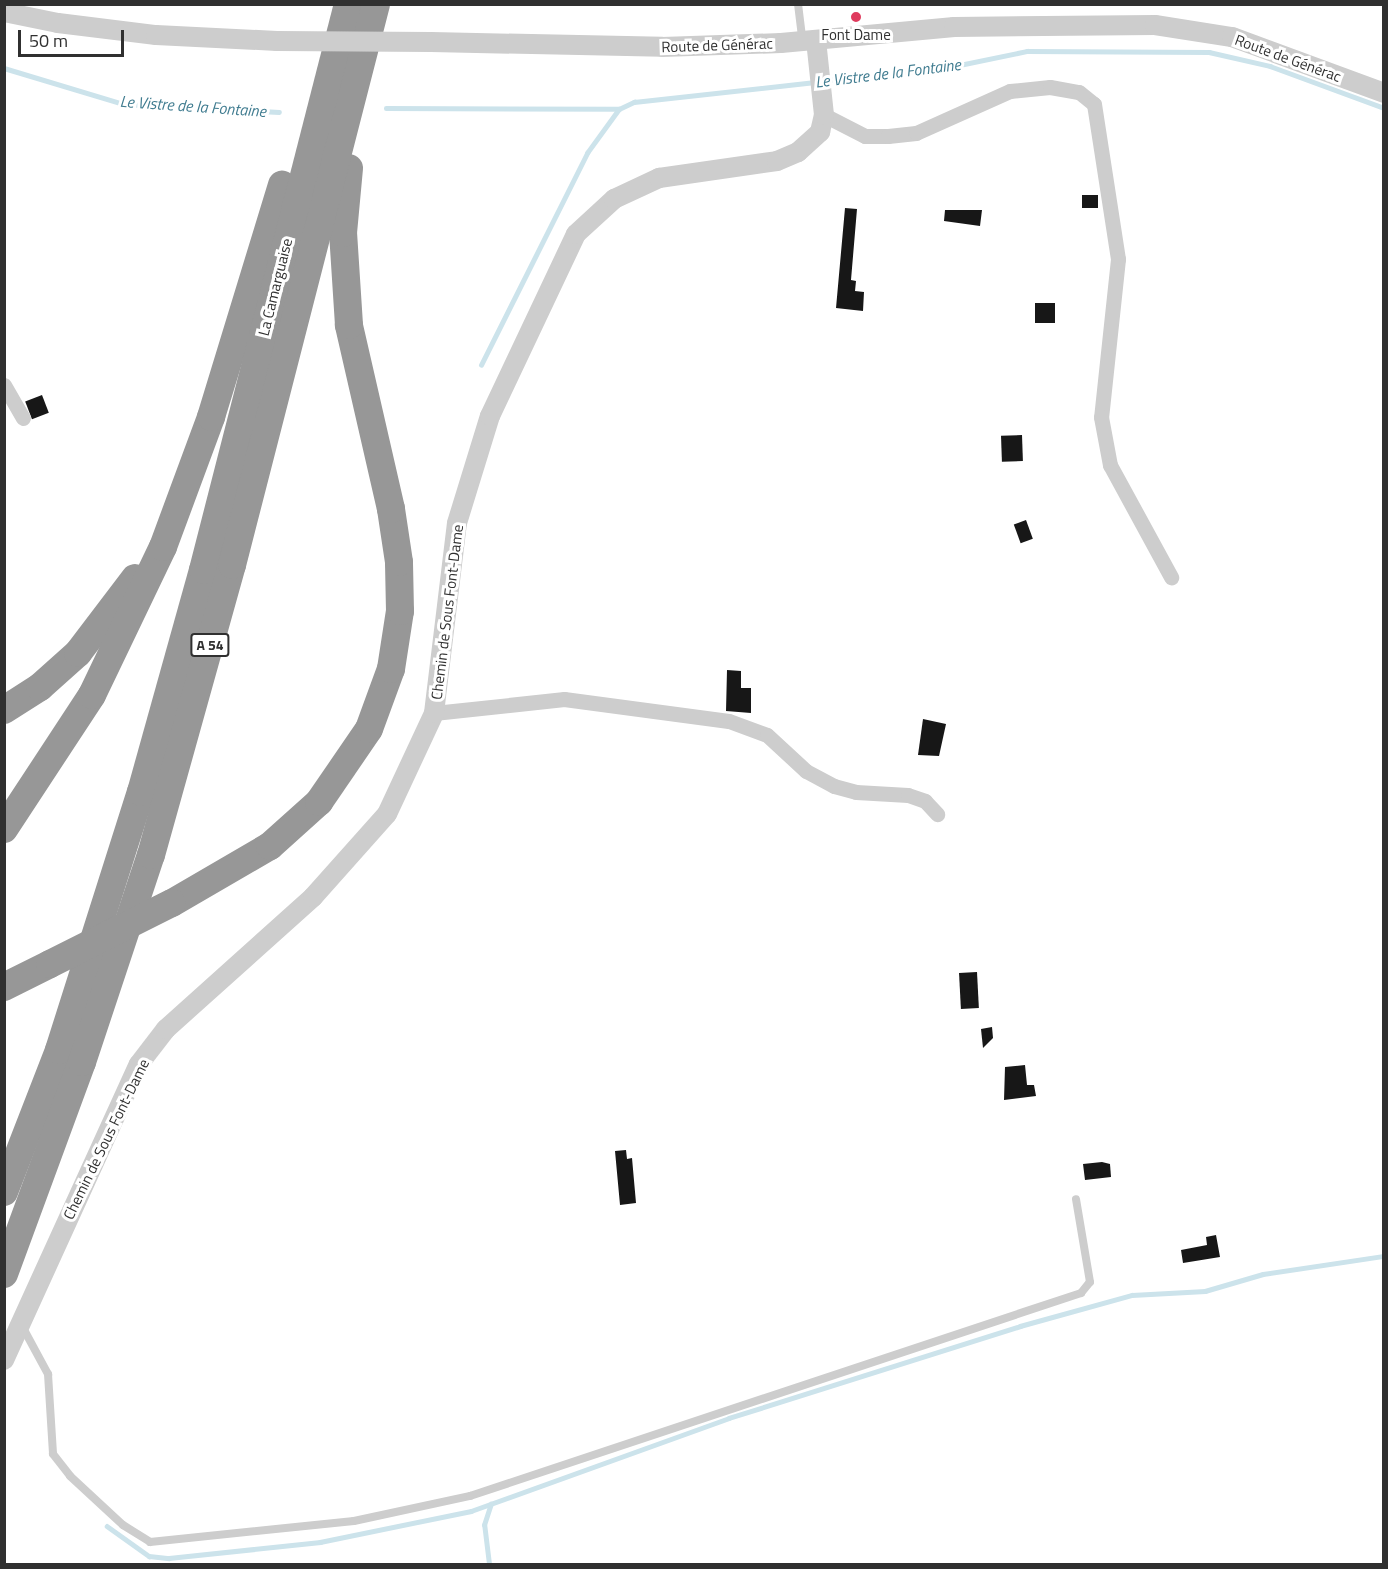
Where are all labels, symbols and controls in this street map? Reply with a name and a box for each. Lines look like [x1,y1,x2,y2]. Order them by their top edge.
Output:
marker: Font Dame [849,10,863,24]
scale bar [21,18,128,56]
place label: Font Dame [821,26,891,44]
text: 50 m [29,27,68,54]
street label: Route de Générac [1232,30,1344,86]
street label: Route de Générac [661,34,773,56]
water label: Le Vistre de la Fontaine [814,55,962,91]
water label: Le Vistre de la Fontaine [119,91,267,121]
street label: La Camarguaise [254,236,296,338]
street label: Chemin de Sous Font-Dame [427,523,467,701]
road number: A 54 [189,634,231,656]
street label: Chemin de Sous Font-Dame [59,1056,153,1222]

